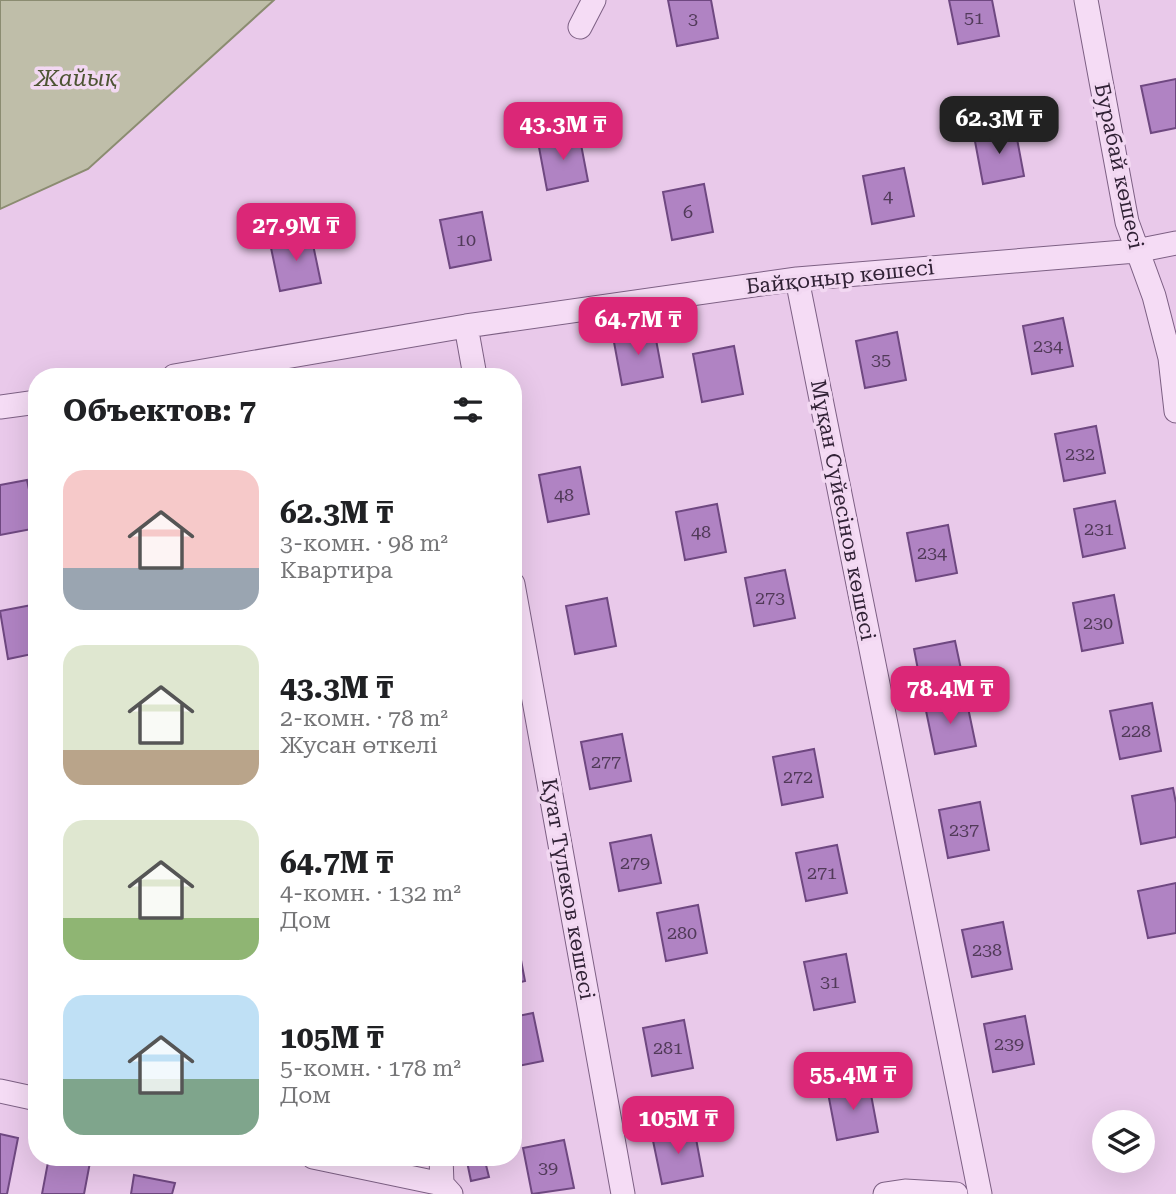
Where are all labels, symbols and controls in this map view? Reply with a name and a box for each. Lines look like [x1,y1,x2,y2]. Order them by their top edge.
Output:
house number: 51 [964,7,984,28]
house number: 3 [688,8,698,29]
water label: Жайық [33,65,118,92]
street label: Бурабай көшесi [1090,81,1148,251]
pin: 62.3M ₸ [934,96,1064,156]
pin: 43.3M ₸ [498,102,628,162]
text: 62.3M ₸ [956,105,1042,132]
text: 43.3M ₸ [520,111,606,138]
house number: 4 [883,185,893,206]
house number: 6 [683,201,693,222]
pin: 27.9M ₸ [231,204,361,263]
text: 27.9M ₸ [253,212,339,239]
house number: 10 [456,229,476,250]
street label: Байқоңыр көшесi [745,255,936,299]
pin: 64.7M ₸ [573,298,703,357]
text: 64.7M ₸ [595,306,681,333]
house number: 234 [1033,335,1063,356]
house number: 35 [871,349,891,370]
street label: Мұқан Сүйесінов көшесі [806,378,880,643]
icon: filters [449,391,487,429]
text: Объектов: 7 [63,393,256,428]
house number: 232 [1065,443,1095,464]
house number: 48 [554,484,574,505]
text: 62.3M ₸ [280,495,393,530]
icon: home [119,498,203,582]
house number: 231 [1084,518,1114,539]
house number: 48 [691,521,711,542]
text: 3-комн. · 98 m² [280,530,448,557]
house number: 234 [917,542,947,563]
text: Квартира [280,557,393,584]
house number: 273 [755,587,785,608]
house number: 230 [1083,612,1113,633]
pin: 78.4M ₸ [885,666,1015,726]
text: 43.3M ₸ [280,670,393,705]
icon: home [119,673,203,757]
text: 78.4M ₸ [907,675,993,702]
text: 2-комн. · 78 m² [280,705,448,732]
house number: 228 [1121,720,1151,741]
text: Жусан өткелі [280,732,438,759]
house number: 277 [591,751,621,772]
house number: 272 [783,766,813,787]
street label: Қуат Түлеков көшесі [537,777,599,1002]
house number: 237 [949,819,979,840]
text: 64.7M ₸ [280,845,393,880]
icon: home [119,848,203,932]
house number: 279 [620,852,650,873]
house number: 271 [807,862,837,883]
text: 4-комн. · 132 m² [280,880,461,907]
text: Дом [280,907,331,934]
house number: 280 [667,922,697,943]
house number: 238 [972,939,1002,960]
house number: 31 [820,971,840,992]
text: 105M ₸ [280,1020,384,1055]
icon: home [119,1023,203,1107]
house number: 239 [994,1033,1024,1054]
house number: 281 [653,1037,683,1058]
pin: 55.4M ₸ [788,1052,918,1112]
text: 5-комн. · 178 m² [280,1055,461,1082]
text: 55.4M ₸ [810,1061,896,1088]
text: Дом [280,1082,331,1109]
pin: 105M ₸ [621,1096,735,1156]
text: 105M ₸ [638,1105,718,1132]
map controls [1092,1110,1155,1173]
button: layers [1092,1110,1155,1173]
house number: 39 [538,1157,558,1178]

